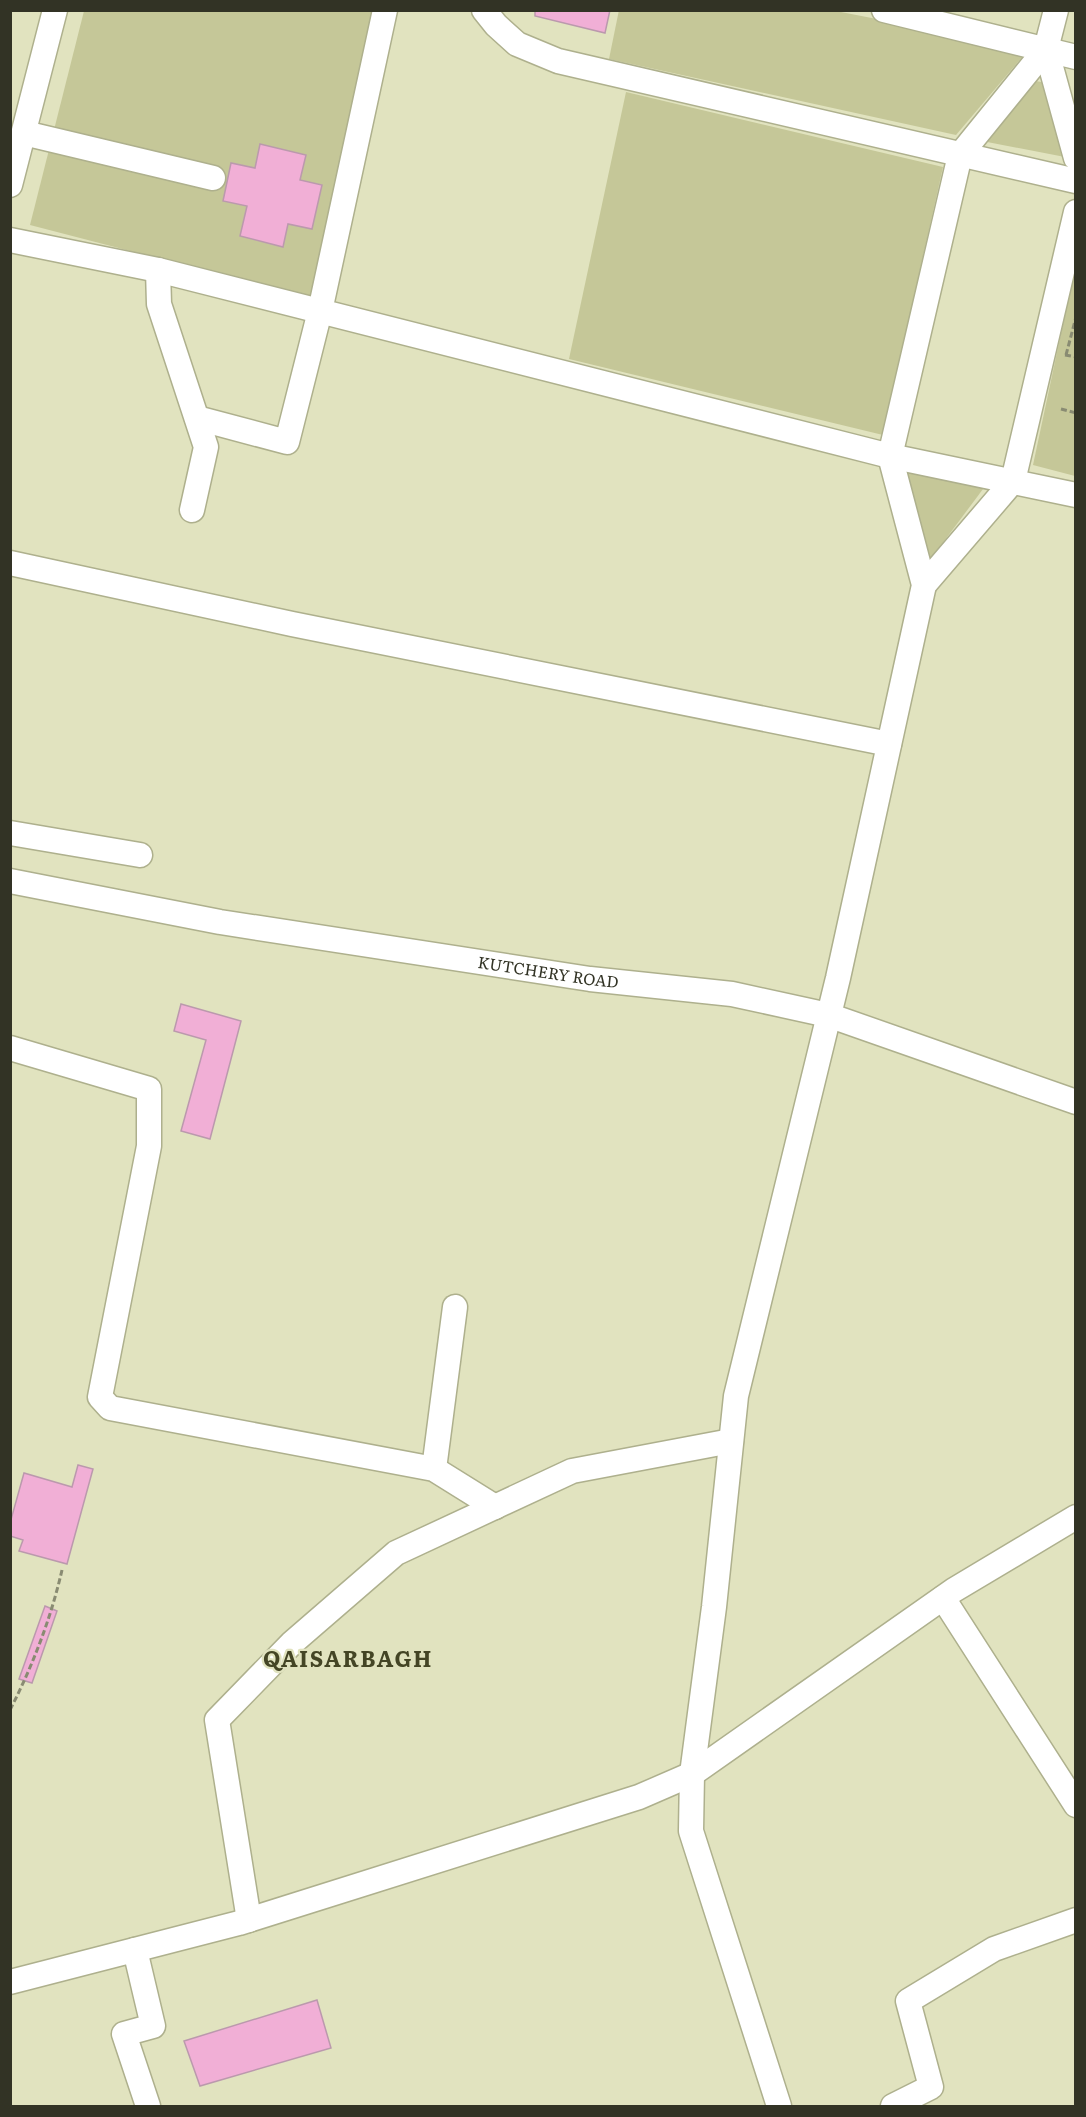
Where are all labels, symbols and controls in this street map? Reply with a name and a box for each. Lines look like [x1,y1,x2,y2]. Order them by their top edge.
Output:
street label: KUTCHERY ROAD [476,949,620,993]
district label: QAISARBAGH [263,1641,433,1674]

